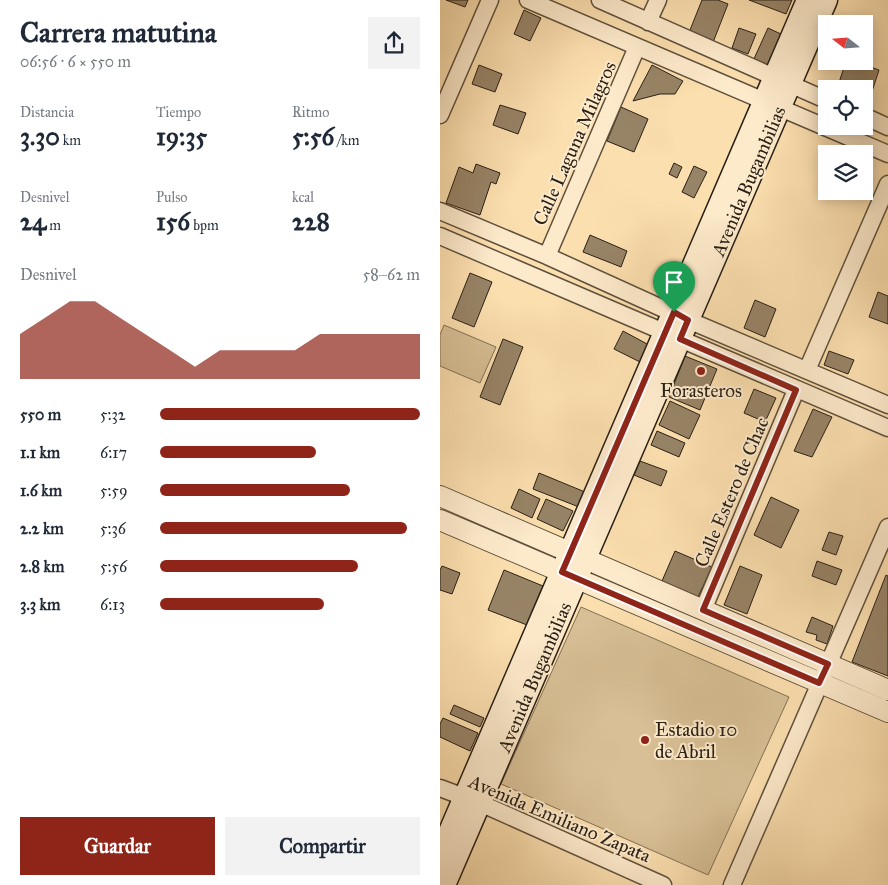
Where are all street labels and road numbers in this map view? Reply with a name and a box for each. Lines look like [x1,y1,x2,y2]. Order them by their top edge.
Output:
street label: Calle Laguna Milagros [528,57,622,229]
street label: Avenida Bugambilias [706,103,791,261]
street label: Calle Estero de Chac [690,414,773,570]
street label: Avenida Bugambilias [492,599,577,757]
street label: Avenida Emiliano Zapata [464,769,655,868]

